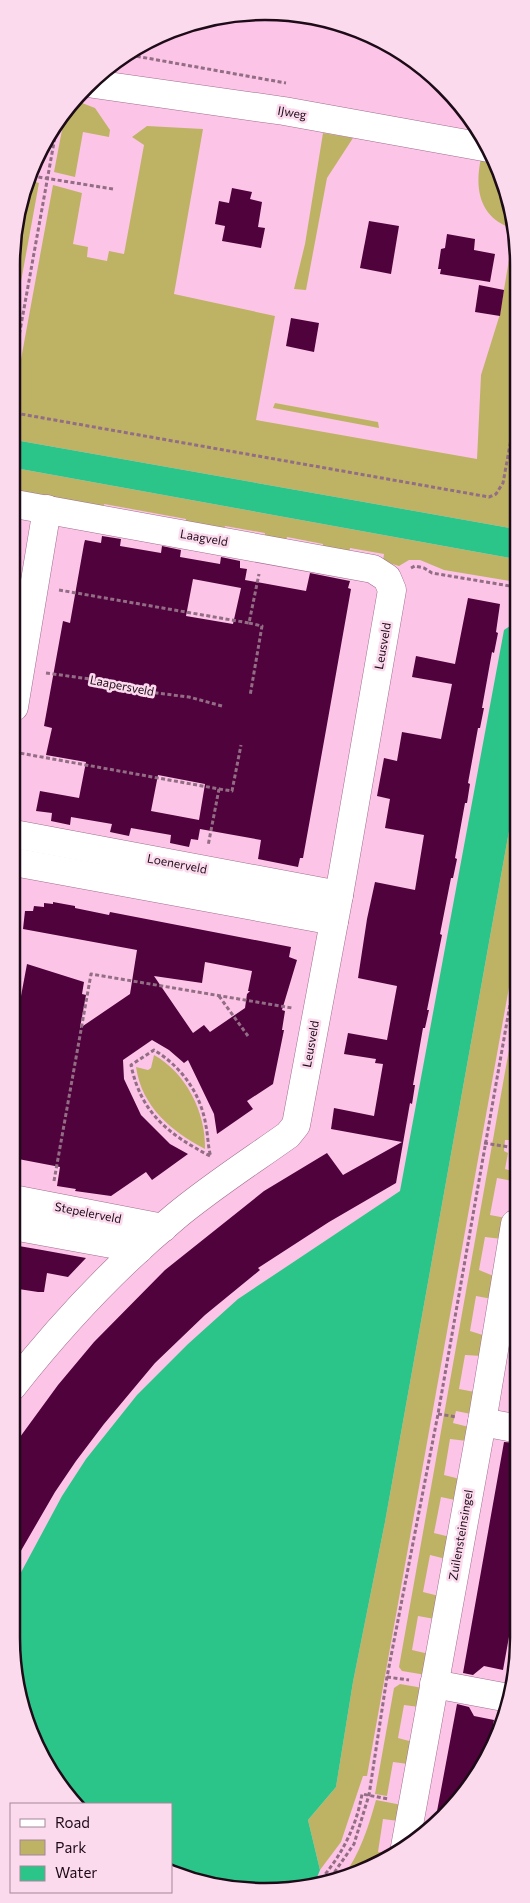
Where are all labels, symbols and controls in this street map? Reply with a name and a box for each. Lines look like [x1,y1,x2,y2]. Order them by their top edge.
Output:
street label: IJweg [276,103,308,123]
street label: Laagveld [179,526,229,548]
street label: Leusveld [371,621,393,670]
street label: Laapersveld [89,672,156,698]
street label: Loenerveld [146,850,208,876]
street label: Leusveld [299,1019,321,1068]
street label: Stepelerveld [54,1199,123,1225]
street label: Zuilensteinsingel [445,1488,475,1581]
legend [10,1803,172,1893]
text: Road [55,1813,90,1831]
text: Park [55,1838,86,1856]
text: Water [55,1863,97,1881]

